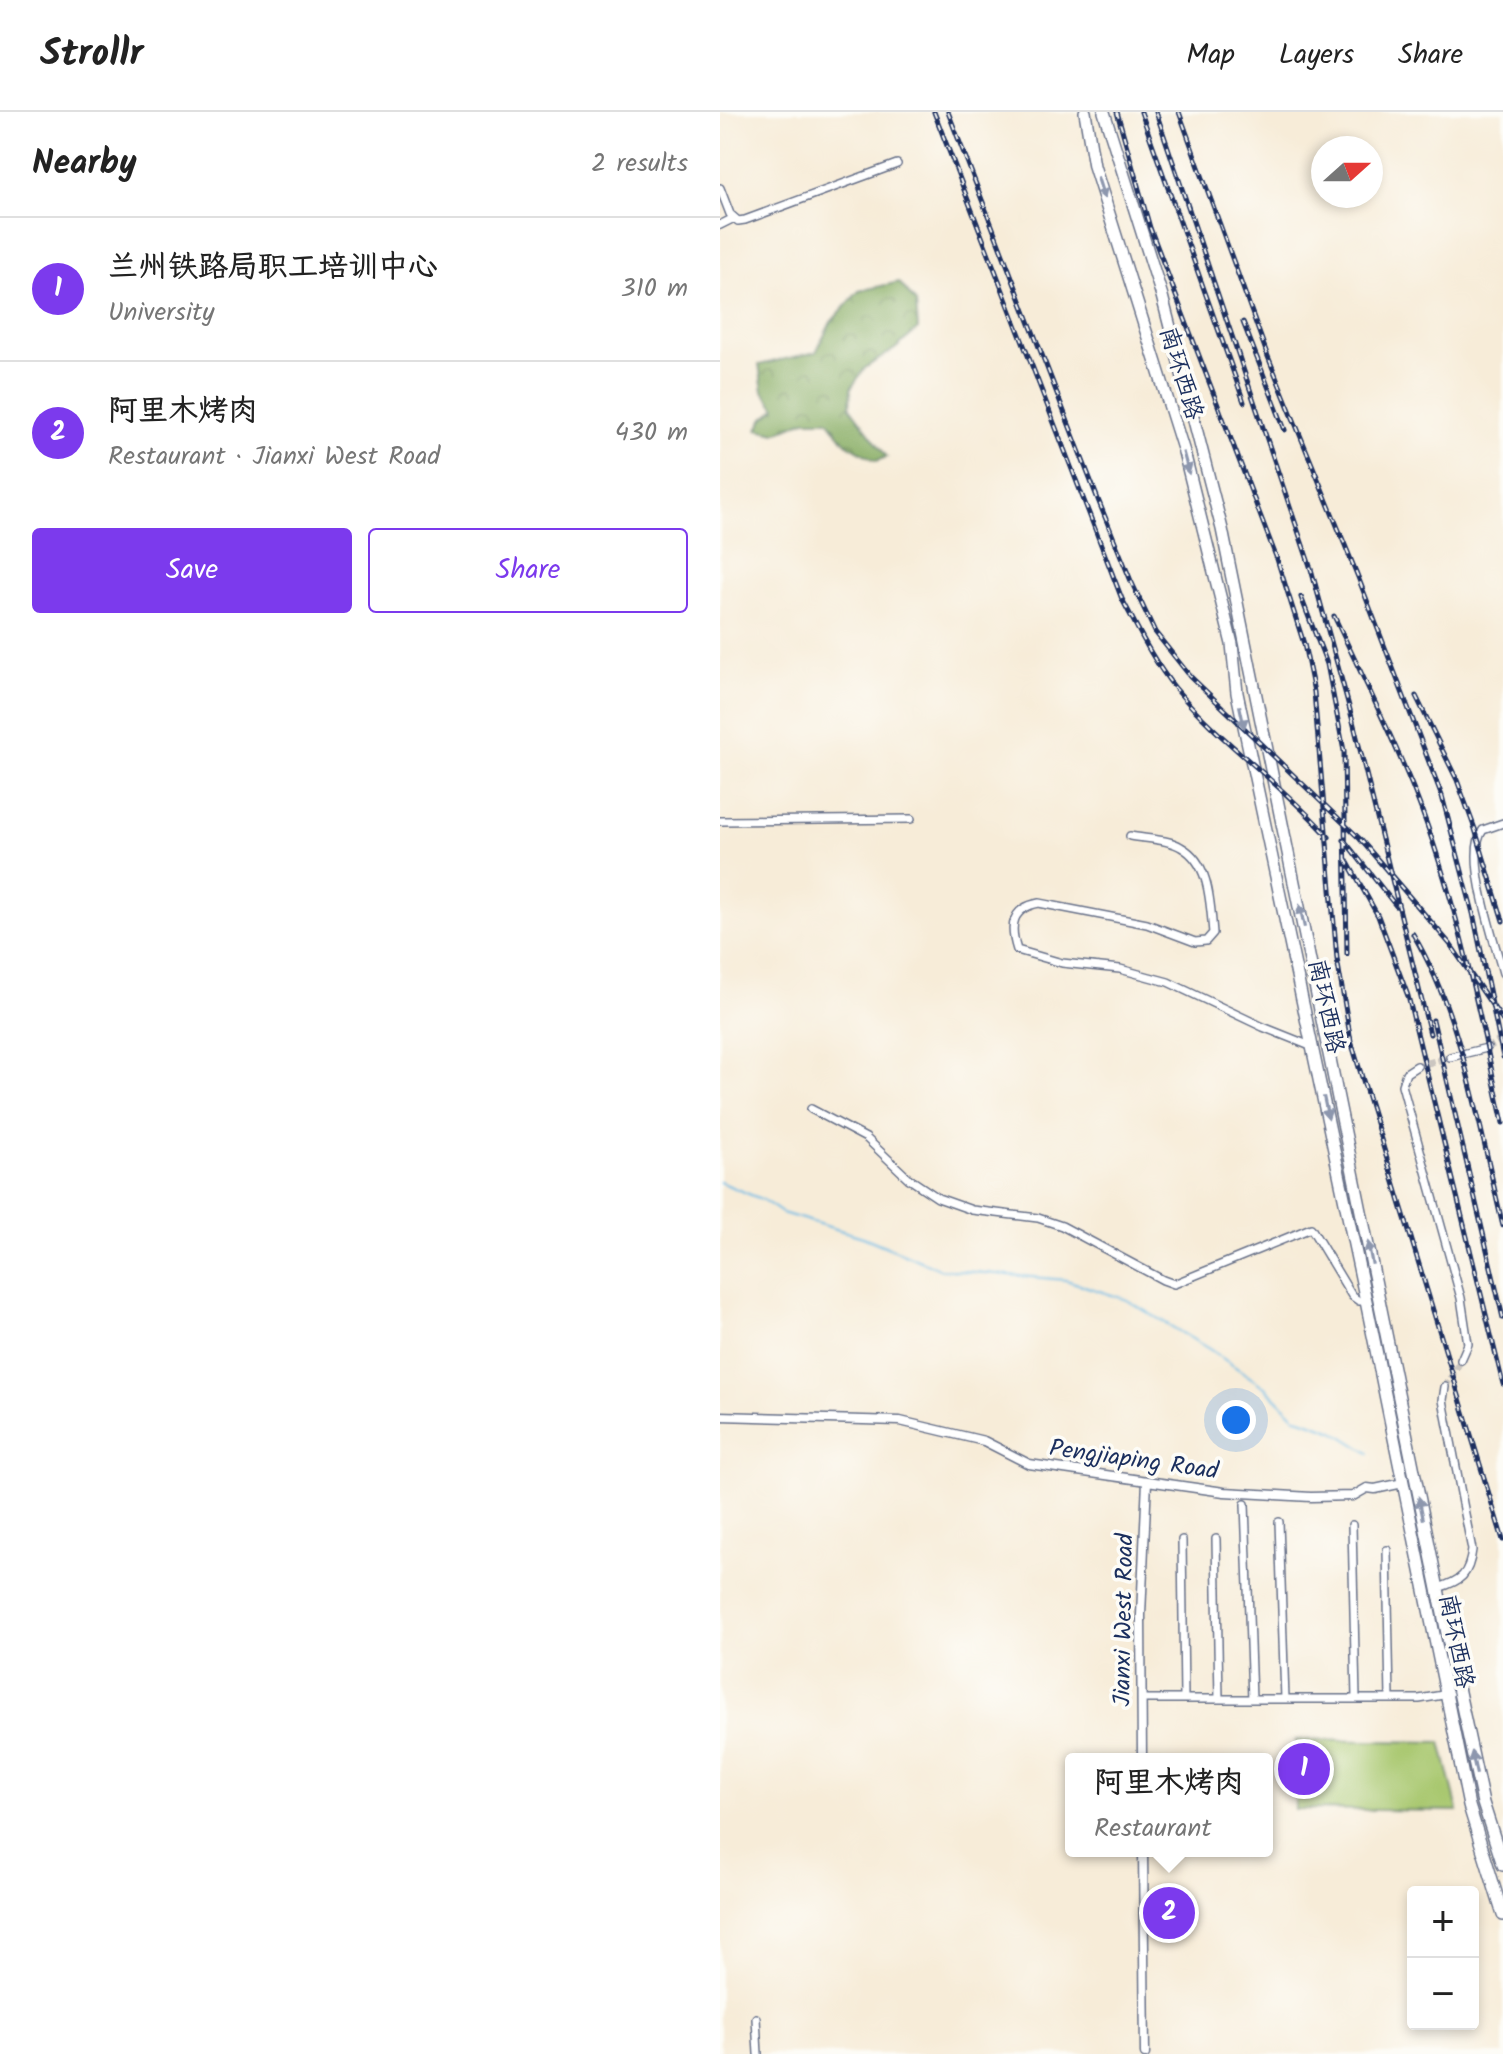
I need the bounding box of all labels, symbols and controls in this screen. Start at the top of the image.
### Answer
text: Strollr [40,25,143,85]
text: Map [1186,33,1235,78]
text: Layers [1279,33,1354,78]
text: Share [1398,33,1463,78]
north arrow [1311,136,1383,208]
text: Nearby [32,137,137,191]
text: 2 results [591,143,688,185]
one-way arrow [1095,176,1108,200]
text: 兰州铁路局职工培训中心 [108,244,438,292]
text: 1 [54,268,62,310]
text: 310 m [621,268,688,310]
text: University [108,292,214,334]
street label: 南环西路 [1148,322,1213,425]
text: 阿里木烤肉 [108,388,258,436]
text: 2 [50,412,66,454]
text: 430 m [615,412,688,454]
text: Restaurant · Jianxi West Road [108,436,440,478]
one-way arrow [1181,451,1193,476]
button: Save [32,528,352,613]
button: Share [368,528,688,613]
one-way arrow [1237,704,1249,729]
one-way arrow [1295,903,1308,928]
street label: 南环西路 [1296,955,1355,1057]
one-way arrow [1320,1096,1333,1121]
one-way arrow [1363,1241,1375,1266]
your location [1216,1400,1256,1440]
street label: Pengjiaping Road [1047,1429,1222,1492]
one-way arrow [1414,1496,1427,1521]
street label: Jianxi West Road [1103,1532,1146,1707]
street label: 南环西路 [1427,1590,1484,1692]
pin: 1 [1278,1739,1330,1799]
one-way arrow [1467,1750,1480,1775]
popup [1065,1753,1273,1857]
text: 阿里木烤肉 [1094,1760,1244,1808]
text: Restaurant [1094,1808,1211,1850]
pin: 2 [1143,1883,1195,1943]
map controls [1407,1886,1479,2030]
button: + [1407,1886,1479,1958]
button: − [1407,1958,1479,2030]

